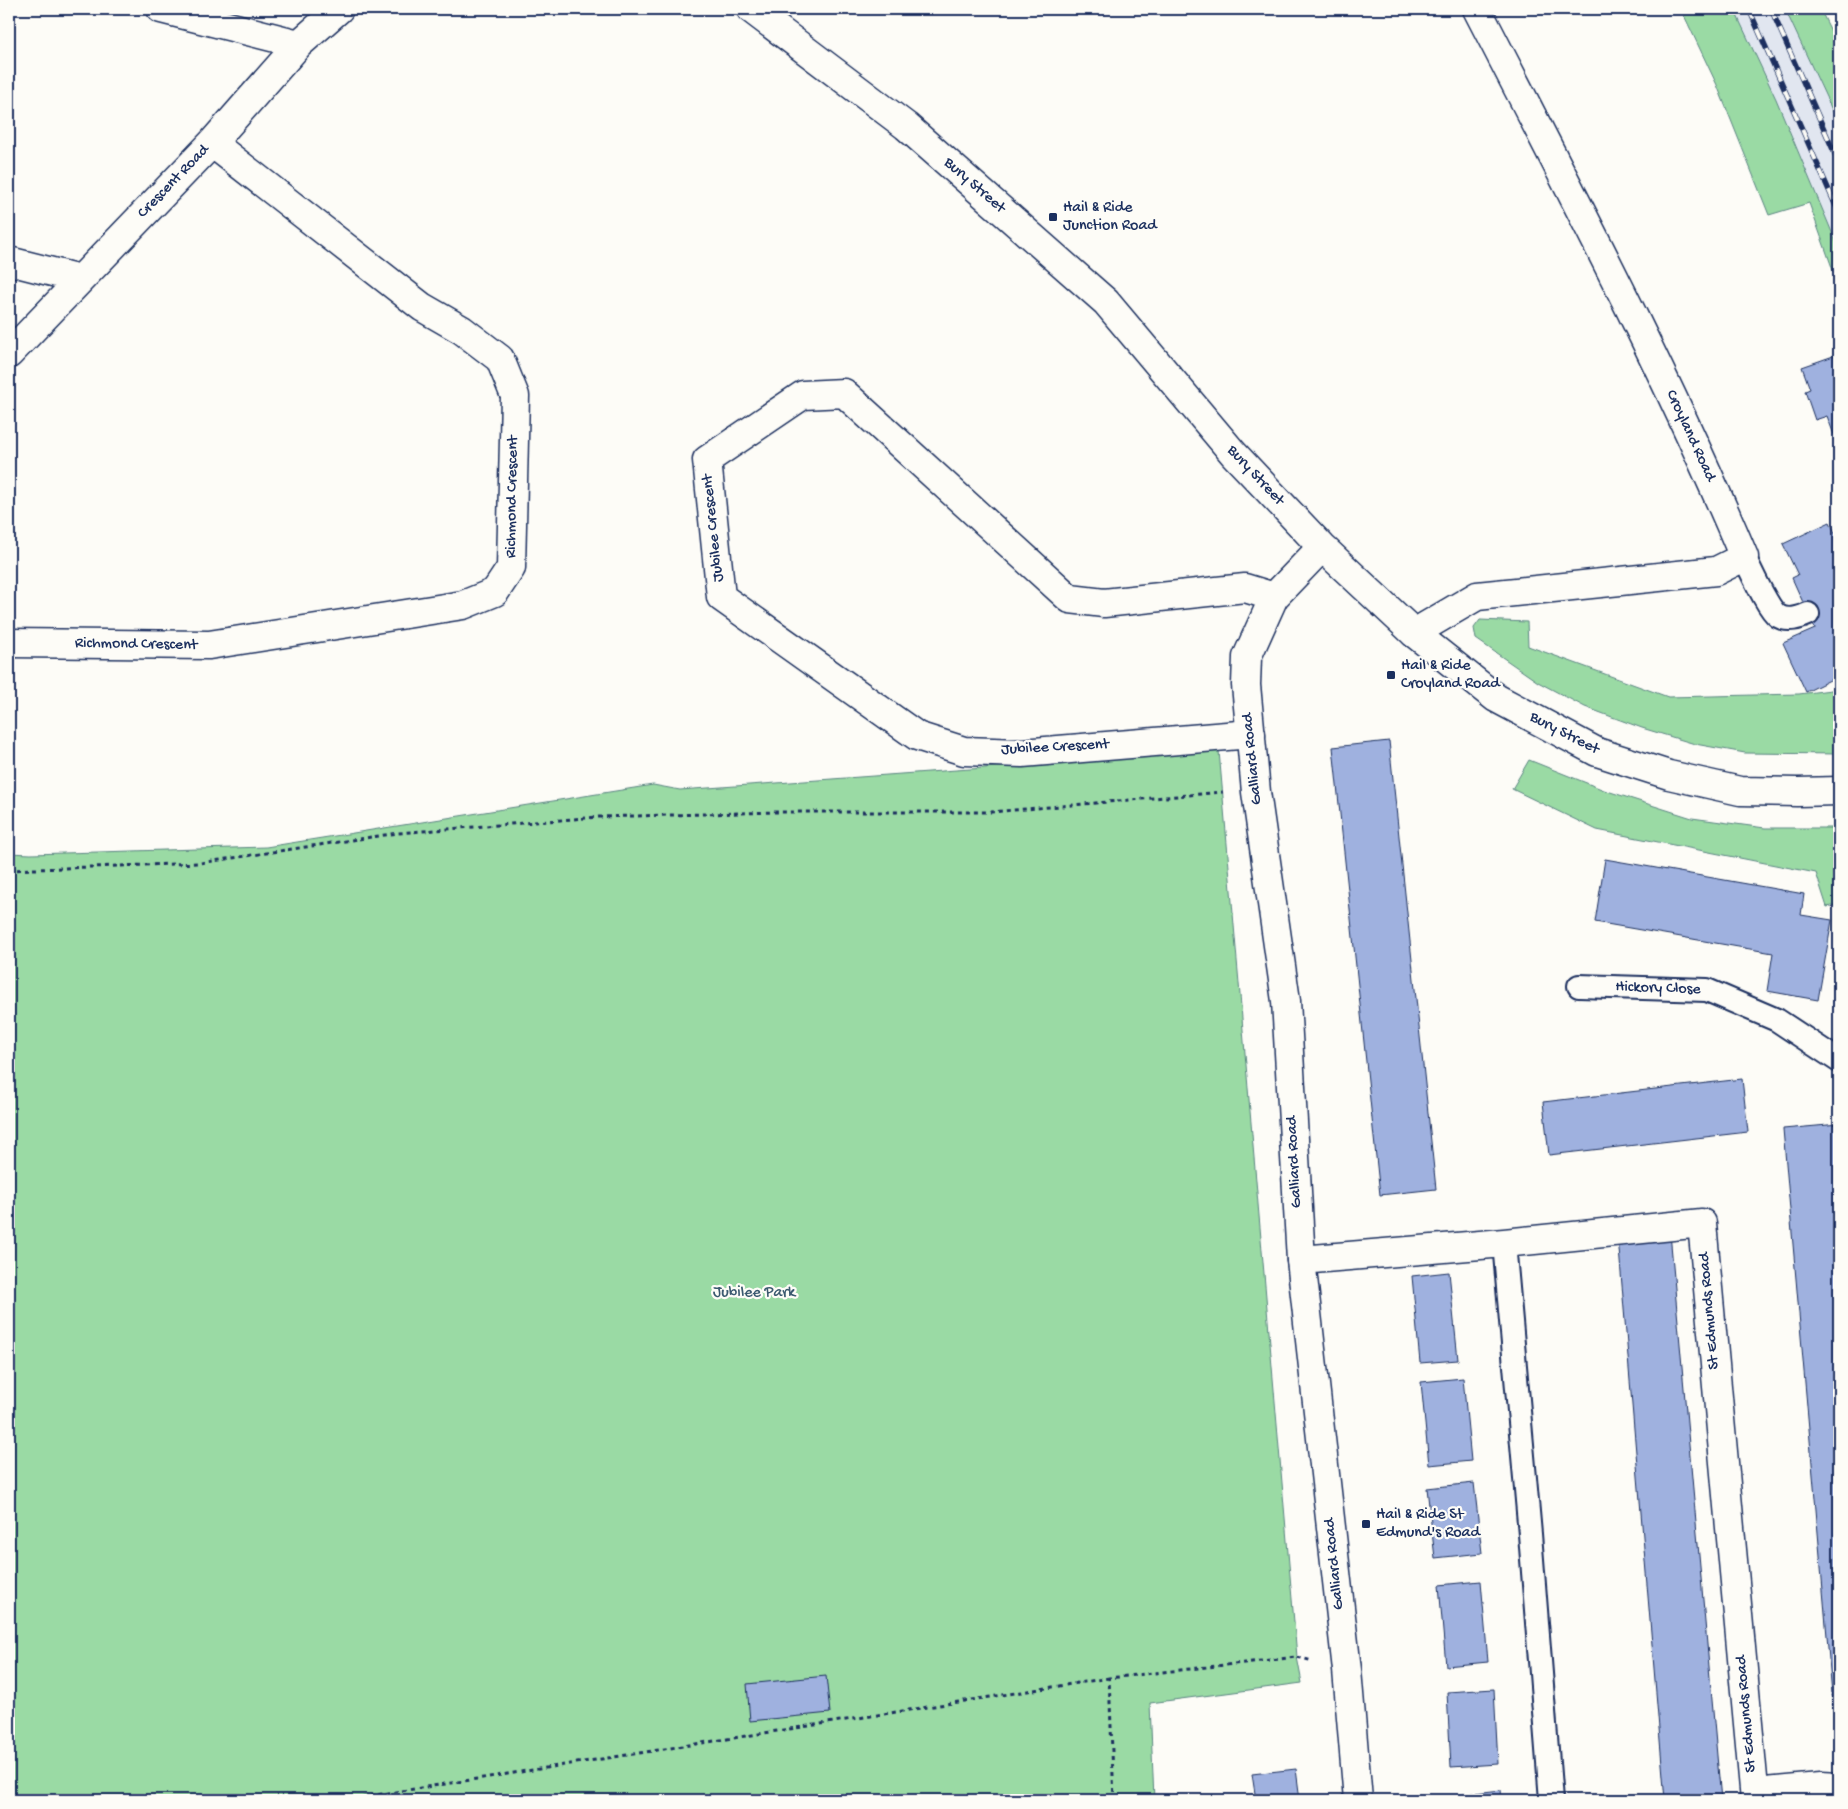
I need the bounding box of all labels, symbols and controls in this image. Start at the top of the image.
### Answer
street label: Crescent Road [134,140,215,223]
street label: Bury Street [938,153,1010,219]
place label: Hail & Ride Junction Road [1063,199,1158,236]
marker: Hail & Ride Junction Road [1047,211,1059,223]
street label: Croyland Road [1661,387,1720,486]
street label: Richmond Crescent [502,434,524,558]
street label: Bury Street [1222,441,1289,511]
street label: Jubilee Crescent [699,472,729,583]
street label: Richmond Crescent [75,634,199,656]
place label: Hail & Ride Croyland Road [1401,657,1501,694]
marker: Hail & Ride Croyland Road [1385,669,1397,681]
street label: Bury Street [1525,708,1603,760]
street label: Galliard Road [1239,711,1267,806]
street label: Jubilee Crescent [1001,736,1111,760]
street label: Hickory Close [1615,978,1702,1000]
street label: Galliard Road [1283,1114,1307,1209]
street label: St Edmunds Road [1695,1250,1725,1370]
park label: Jubilee Park [713,1284,797,1303]
place label: Hail & Ride St Edmund's Road [1376,1506,1482,1543]
street label: Galliard Road [1321,1516,1349,1611]
marker: Hail & Ride St Edmund's Road [1360,1518,1372,1530]
street label: St Edmunds Road [1732,1653,1762,1773]

